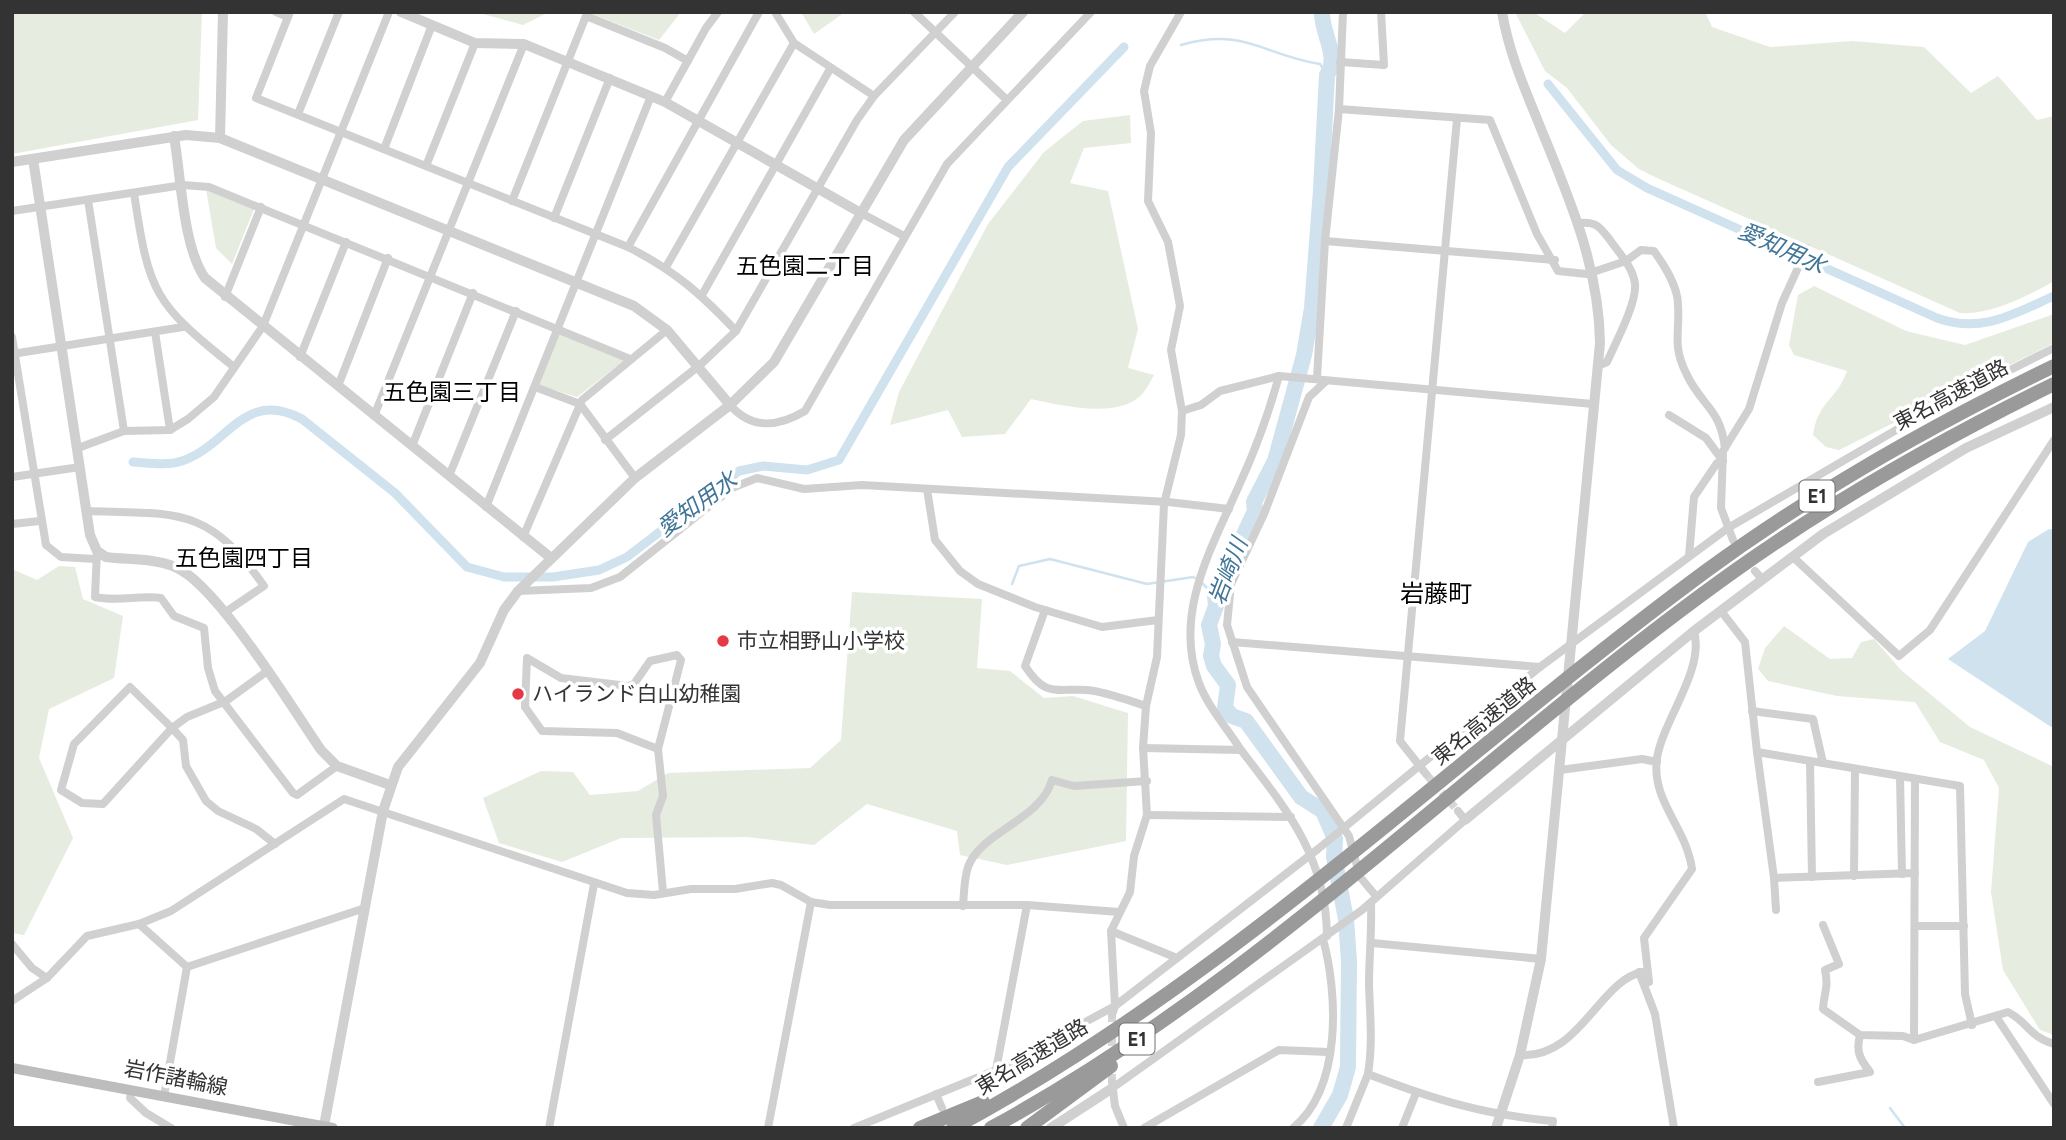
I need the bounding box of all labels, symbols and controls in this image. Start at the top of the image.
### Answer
water label: 愛知用水 [1734,217,1832,281]
district label: 五色園二丁目 [736,252,874,280]
street label: 東名高速道路 [1889,354,2012,435]
district label: 五色園三丁目 [383,378,521,406]
water label: 愛知用水 [652,464,745,542]
road number: E1 [1800,481,1834,512]
water label: 岩崎川 [1203,531,1255,608]
district label: 五色園四丁目 [175,544,313,572]
district label: 岩藤町 [1400,579,1472,608]
place label: 市立相野山小学校 [737,628,905,653]
marker: 市立相野山小学校 [715,633,731,649]
street label: 東名高速道路 [1427,671,1541,770]
place label: ハイランド白山幼稚園 [532,681,742,706]
marker: ハイランド白山幼稚園 [510,686,526,702]
street label: 東名高速道路 [971,1013,1092,1100]
road number: E1 [1120,1023,1154,1054]
street label: 岩作諸輪線 [122,1055,230,1100]

